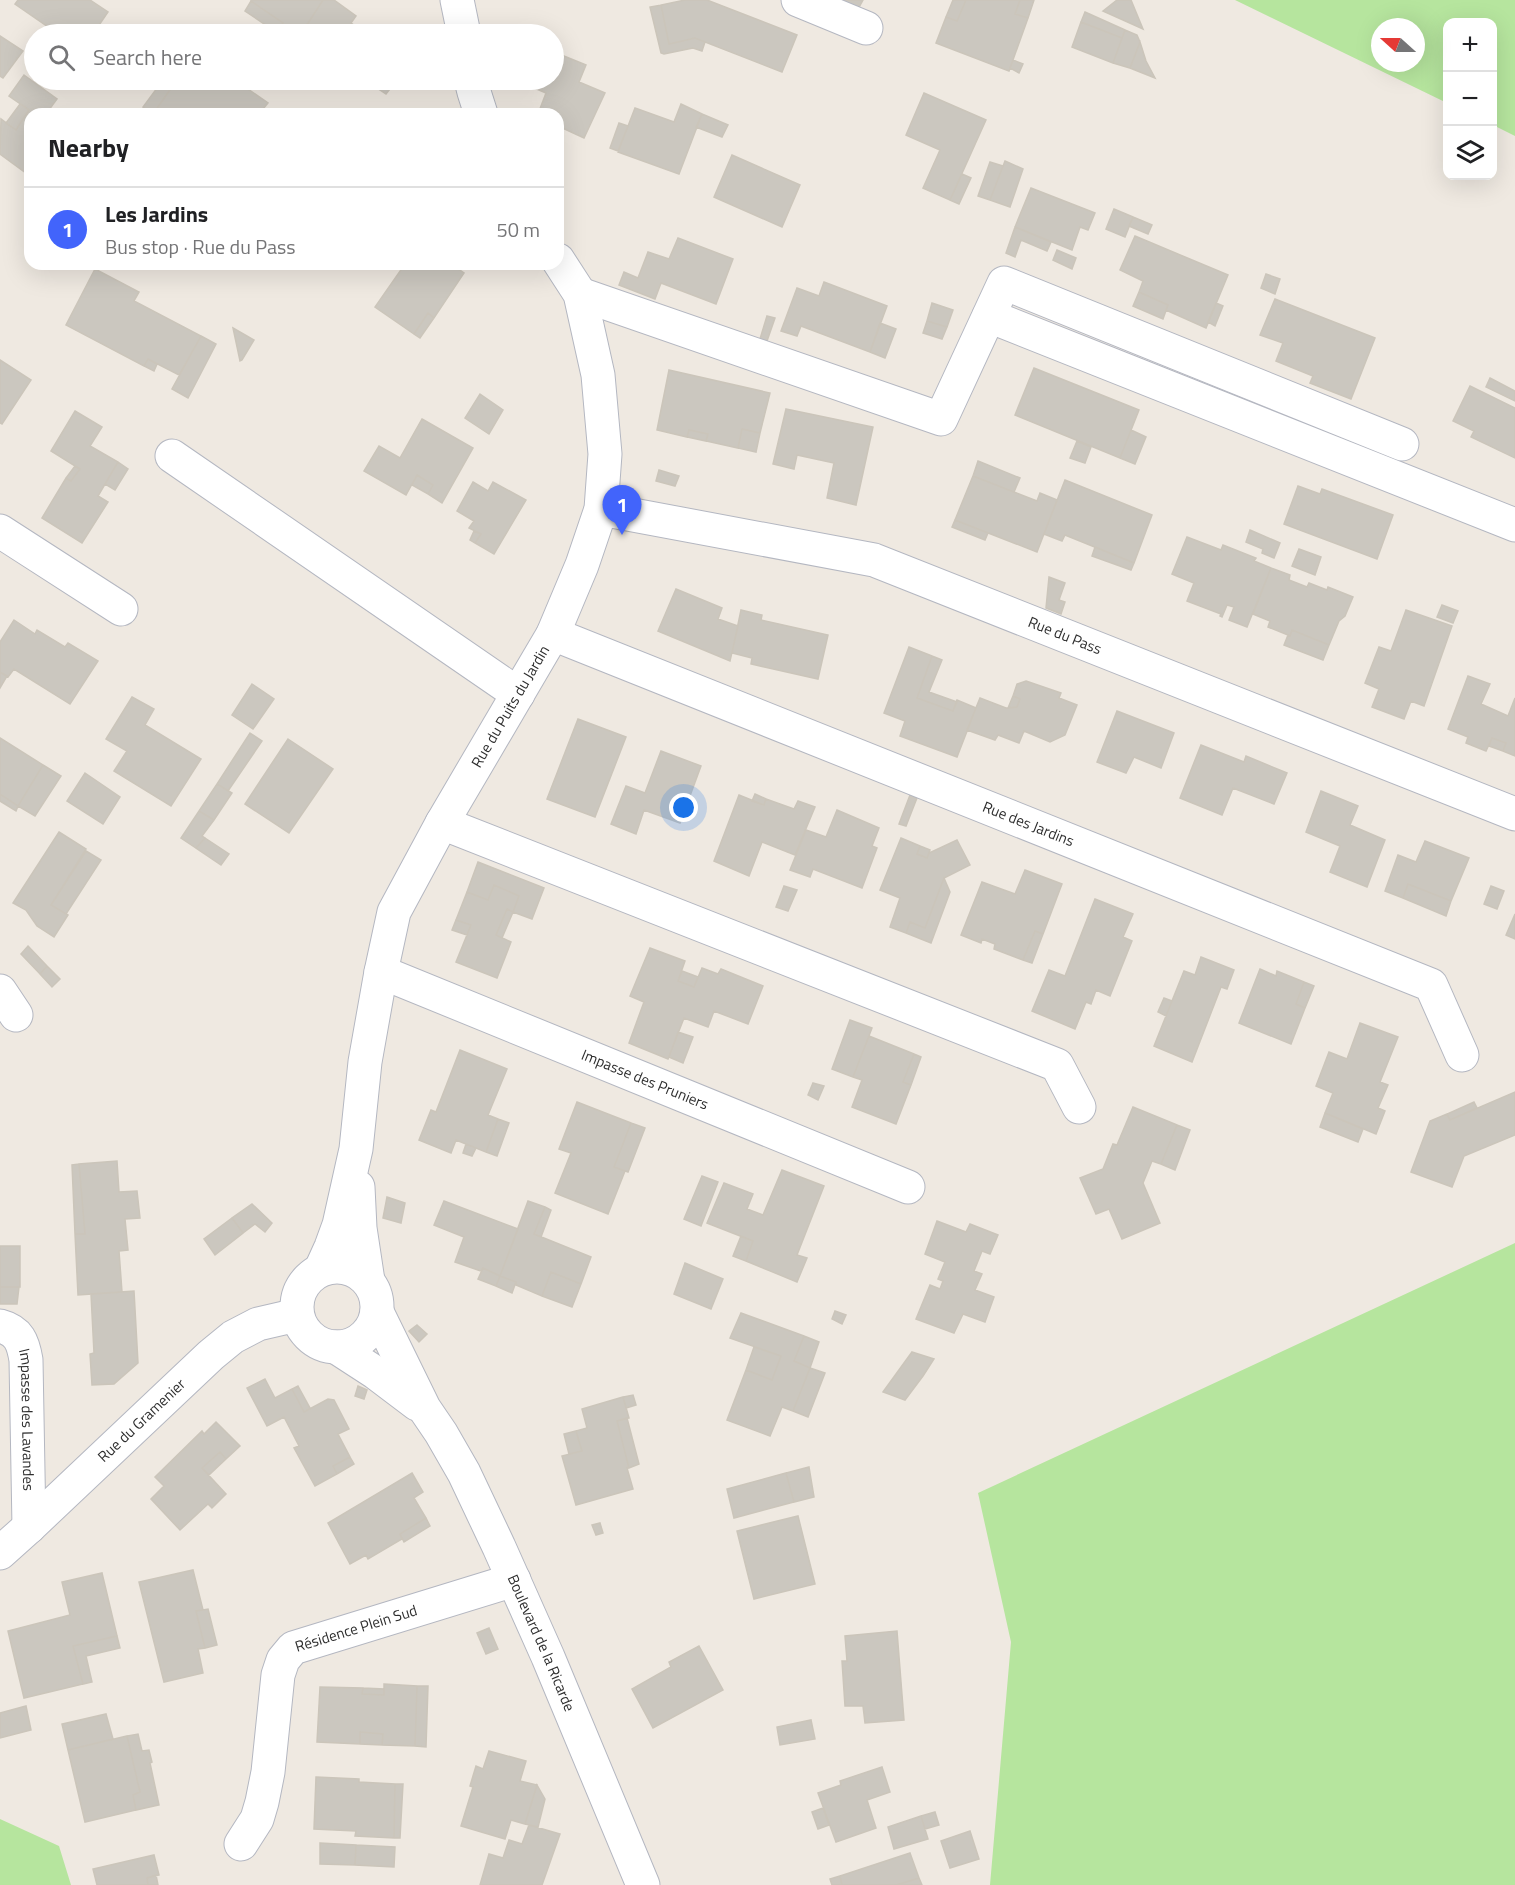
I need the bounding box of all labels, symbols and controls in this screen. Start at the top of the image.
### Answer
north arrow [1371,18,1425,72]
map controls [1443,18,1497,180]
button: + [1443,18,1497,72]
search box [24,24,564,90]
text: Search here [93,40,202,74]
icon: search [45,41,78,74]
button: − [1443,72,1497,126]
button: layers [1443,126,1497,180]
text: Nearby [48,128,129,167]
text: Les Jardins [105,197,208,231]
text: 1 [62,214,73,245]
text: 50 m [496,214,540,245]
text: Bus stop · Rue du Pass [105,231,296,262]
pin: 1 [602,486,642,535]
street label: Rue du Pass [1025,610,1105,660]
street label: Rue du Puits du Jardin [465,641,555,772]
your location [669,793,698,822]
street label: Rue des Jardins [979,795,1078,852]
street label: Impasse des Pruniers [578,1043,712,1115]
street label: Impasse des Lavandes [13,1346,40,1491]
street label: Rue du Gramenier [92,1373,190,1467]
street label: Boulevard de la Ricarde [502,1571,581,1715]
street label: Résidence Plein Sud [292,1598,420,1658]

